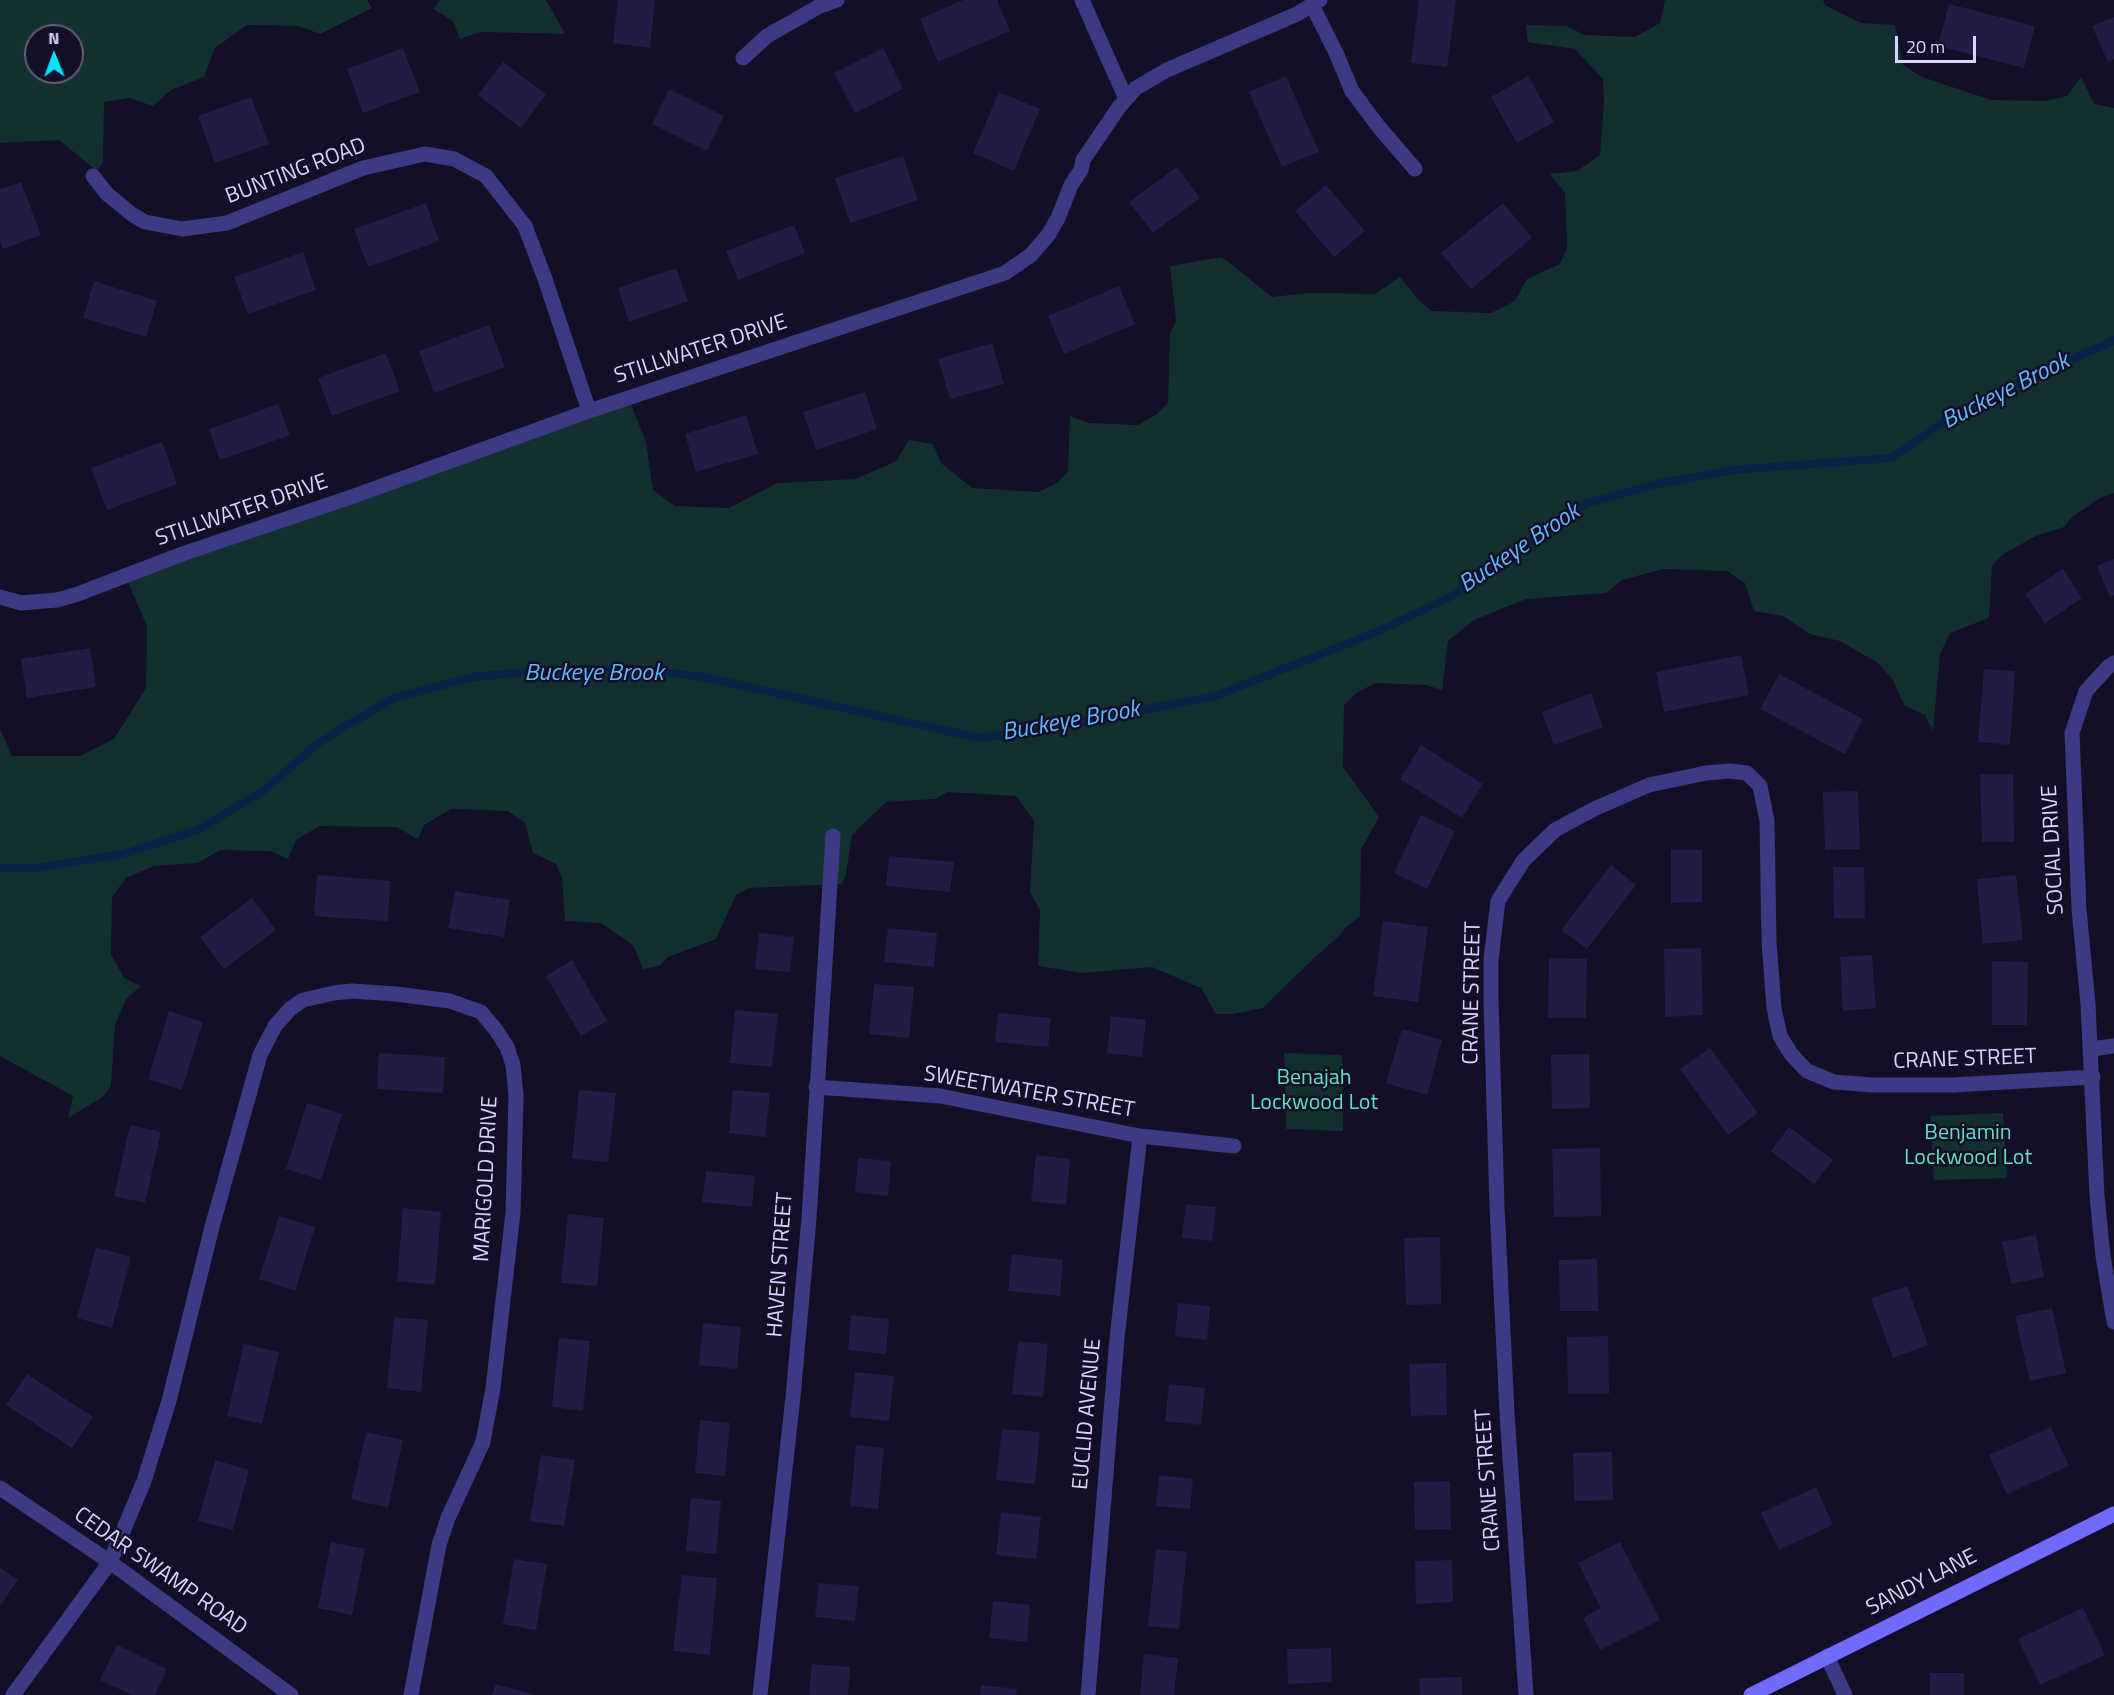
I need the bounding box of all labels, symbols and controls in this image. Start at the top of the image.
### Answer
north arrow [24,24,84,84]
scale bar [1898,24,1979,62]
text: N [48,26,59,50]
text: 20 m [1906,33,1945,60]
street label: BUNTING ROAD [222,133,370,211]
street label: STILLWATER DRIVE [611,310,791,390]
water label: Buckeye Brook [1937,348,2075,436]
street label: STILLWATER DRIVE [152,469,332,553]
water label: Buckeye Brook [1454,498,1586,600]
water label: Buckeye Brook [524,660,664,688]
water label: Buckeye Brook [1000,696,1142,748]
street label: SOCIAL DRIVE [2037,784,2071,916]
street label: CRANE STREET [1459,921,1487,1065]
street label: CRANE STREET [1893,1044,2037,1076]
street label: SWEETWATER STREET [922,1061,1136,1125]
park label: Benajah Lockwood Lot [1250,1066,1378,1118]
street label: MARIGOLD DRIVE [469,1095,505,1263]
park label: Benjamin Lockwood Lot [1904,1121,2032,1172]
street label: HAVEN STREET [763,1192,799,1338]
street label: EUCLID AVENUE [1068,1337,1108,1491]
street label: CRANE STREET [1471,1408,1507,1552]
street label: CEDAR SWAMP ROAD [68,1502,252,1642]
street label: SANDY LANE [1862,1544,1982,1622]

